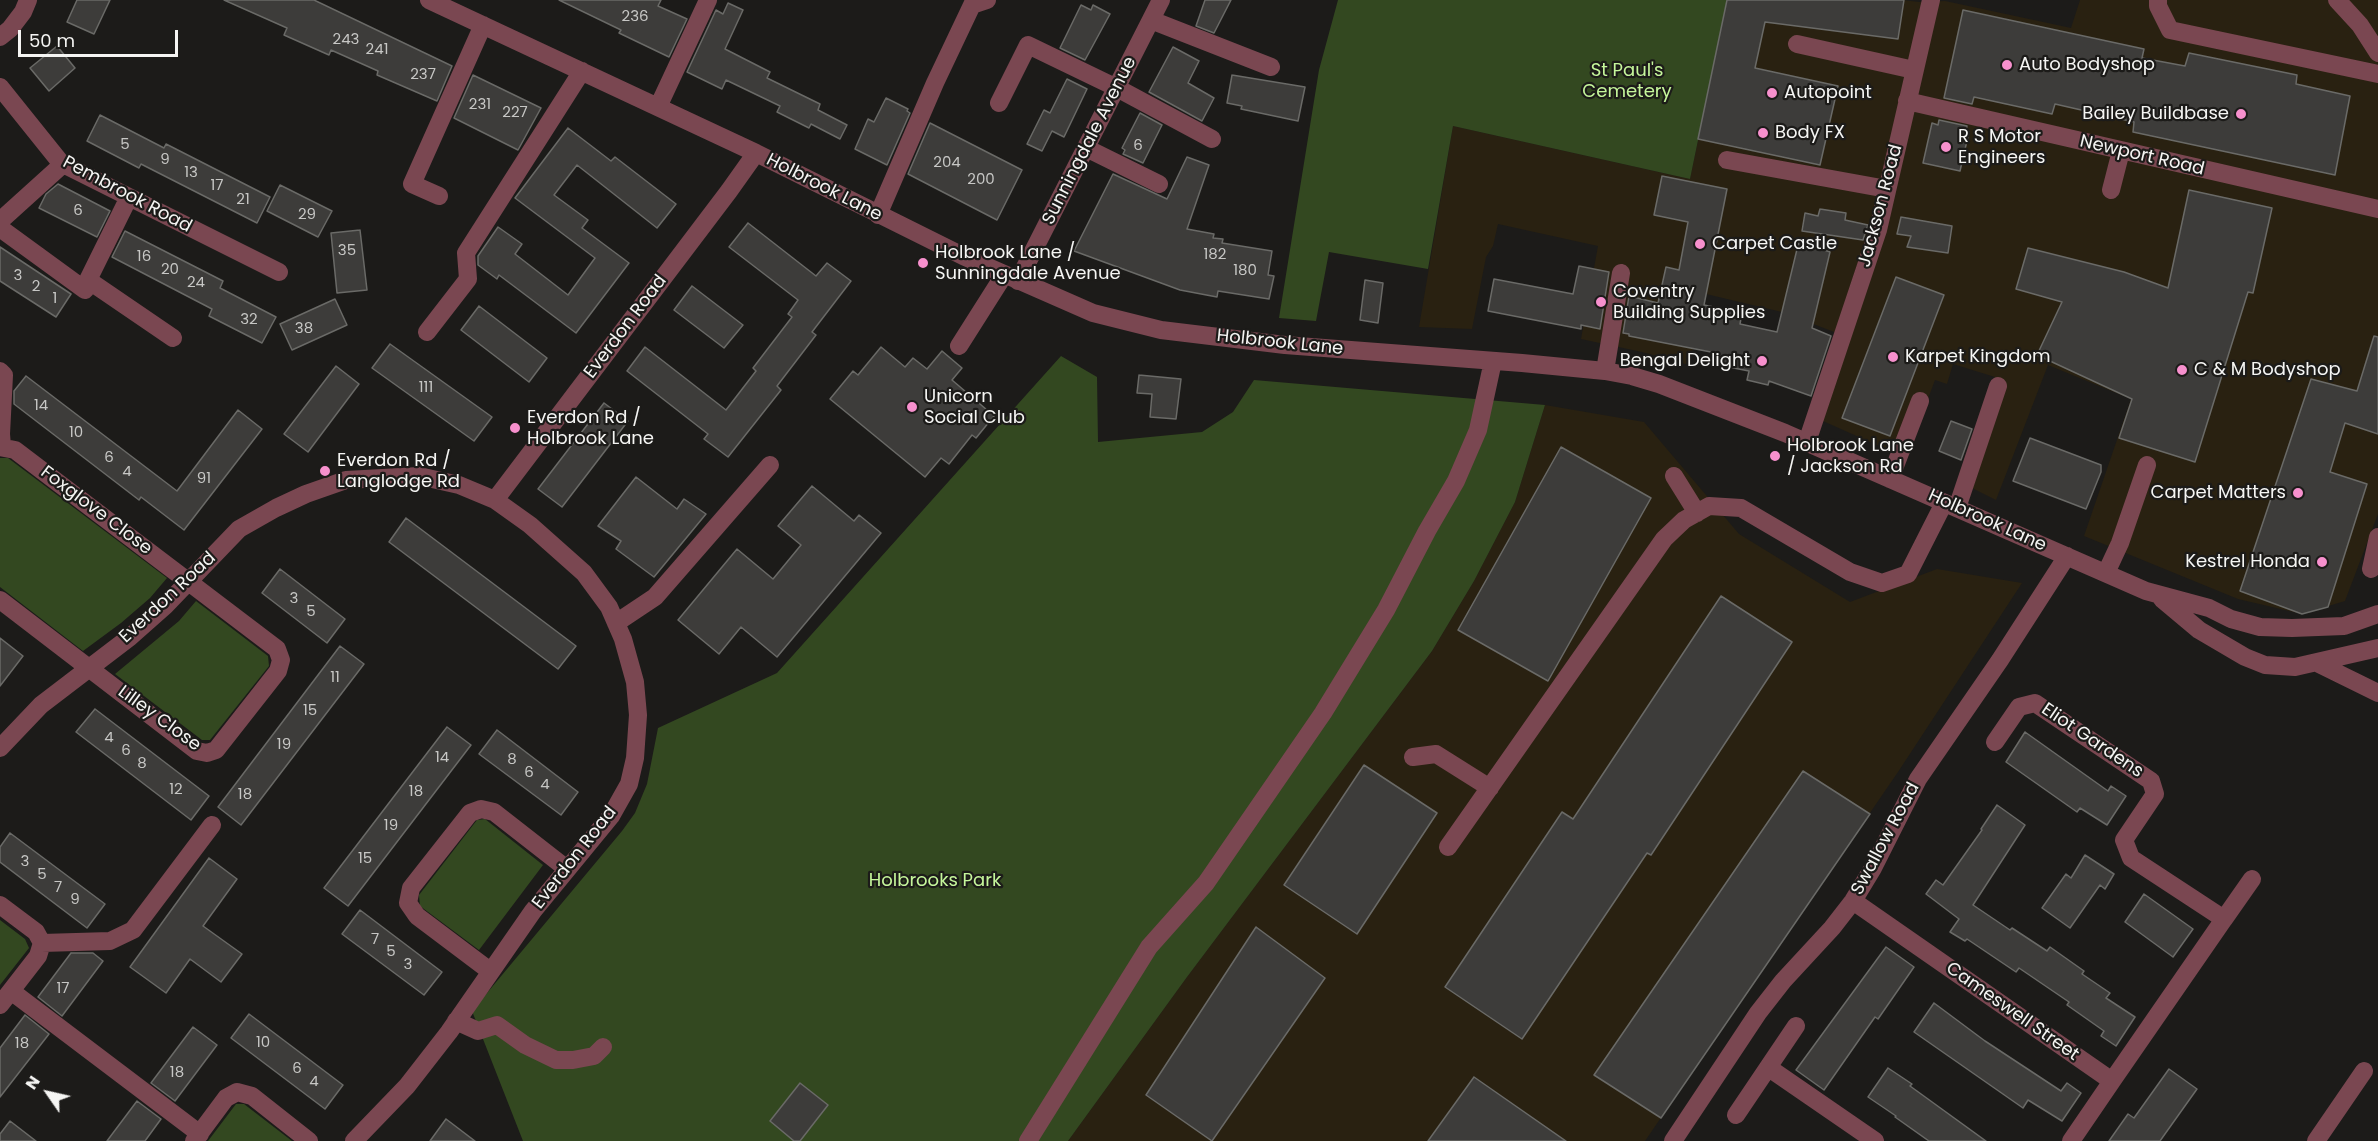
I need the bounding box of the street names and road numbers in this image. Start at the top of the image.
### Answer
street label: Sunningdale Avenue [1038,53,1142,229]
street label: Newport Road [2078,131,2206,181]
street label: Jackson Road [1854,142,1908,270]
street label: Holbrook Lane [763,150,885,226]
street label: Pembrook Road [59,152,195,238]
street label: Everdon Road [580,271,672,383]
street label: Holbrook Lane [1216,326,1344,360]
street label: Foxglove Close [36,462,156,560]
street label: Holbrook Lane [1925,485,2049,557]
street label: Everdon Road [115,548,221,648]
street label: Lilley Close [113,682,205,756]
street label: Eliot Gardens [2037,699,2147,783]
street label: Swallow Road [1847,779,1925,899]
street label: Everdon Road [528,802,622,914]
street label: Cameswell Street [1941,958,2083,1066]

